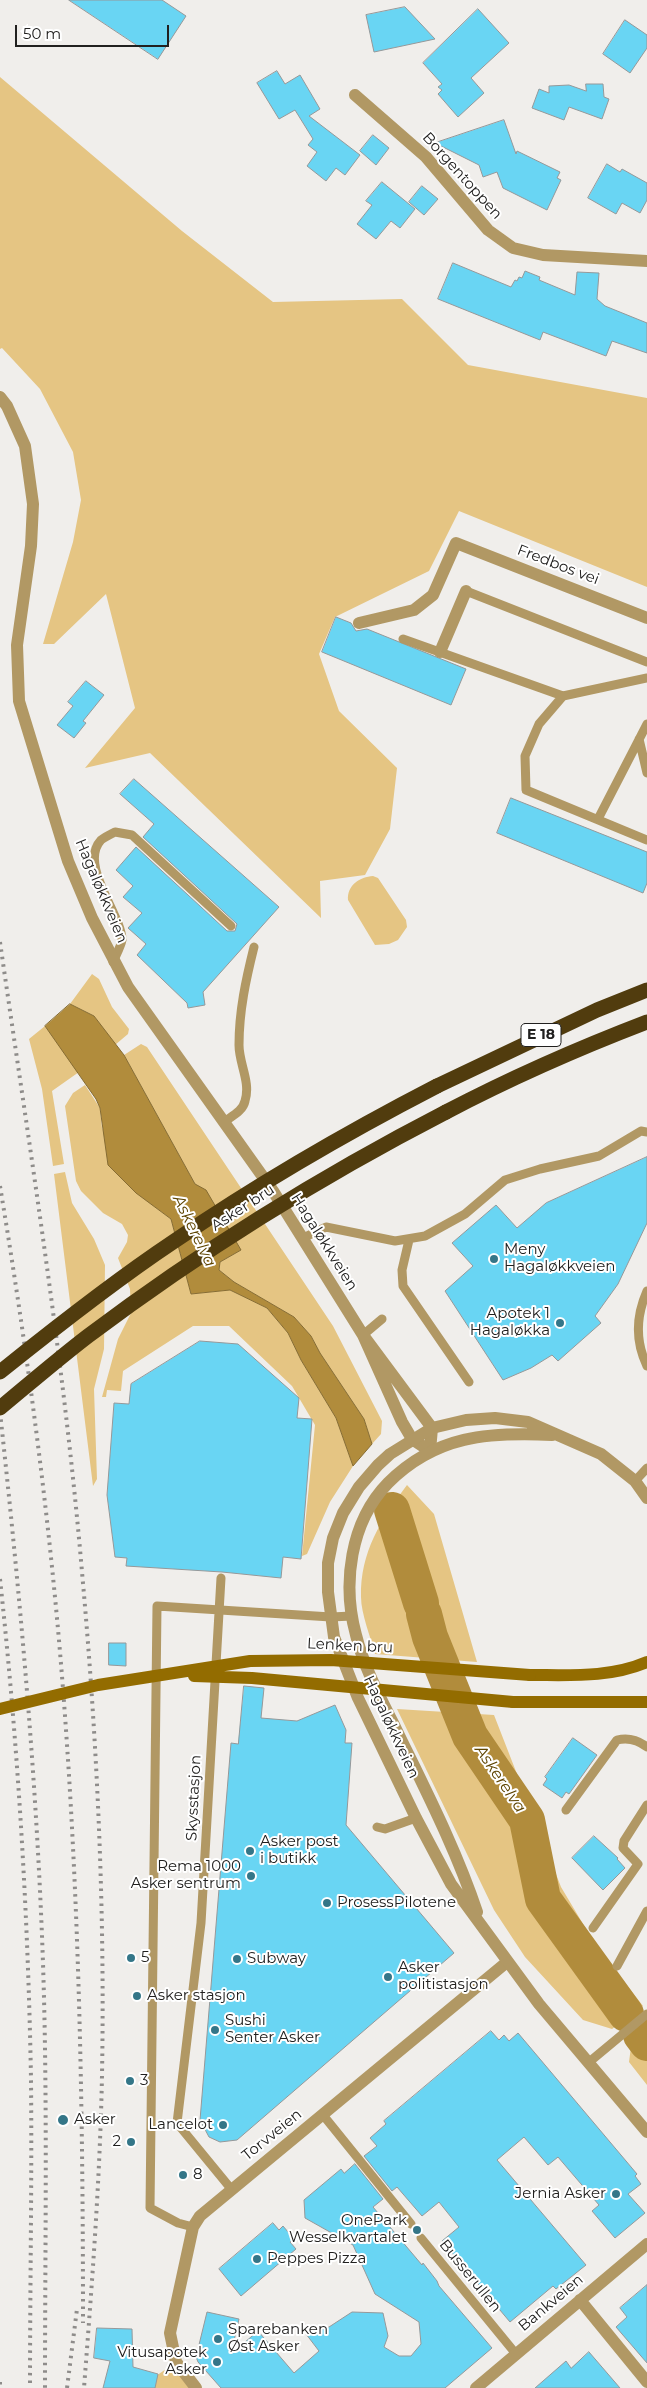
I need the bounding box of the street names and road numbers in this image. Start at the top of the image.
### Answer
street label: Borgentoppen [418,129,506,223]
street label: Fredbos vei [515,541,601,589]
street label: Hagaløkkveien [71,836,131,946]
road number: E 18 [521,1024,561,1046]
street label: Asker bru [208,1181,278,1235]
street label: Hagaløkkveien [287,1190,361,1294]
street label: Lenken bru [307,1635,393,1657]
street label: Hagaløkkveien [359,1673,423,1781]
street label: Skysstasjon [183,1755,205,1841]
street label: Torvveien [238,2105,306,2165]
street label: Busserullen [435,2236,505,2316]
street label: Bankveien [515,2271,587,2335]

